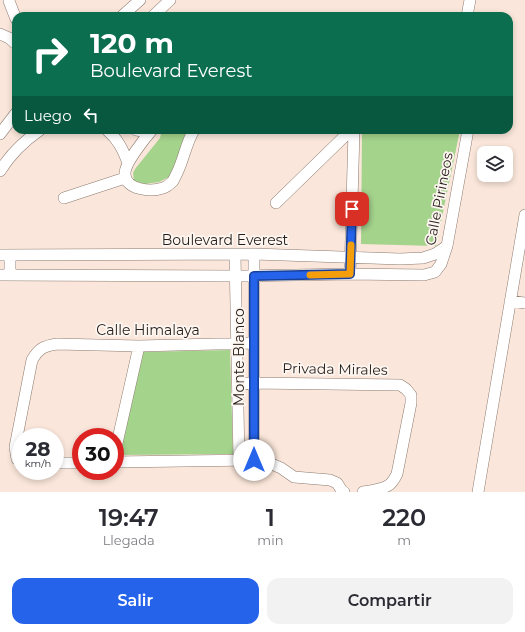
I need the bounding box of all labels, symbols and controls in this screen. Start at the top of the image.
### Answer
text: 120 m [90,26,174,60]
icon: right [24,28,76,80]
text: Boulevard Everest [90,60,253,82]
icon: left [80,104,102,126]
text: Luego [24,106,72,125]
map controls [477,146,513,182]
button: layers [477,146,513,182]
street label: Calle Pirineos [421,151,457,247]
pin [335,192,369,226]
icon: arrive [341,198,363,220]
street label: Boulevard Everest [162,231,289,249]
street label: Monte Blanco [230,308,248,406]
street label: Calle Himalaya [96,321,200,339]
street label: Privada Mirales [282,359,388,379]
speed limit sign: 30 [72,428,124,480]
text: 28 [26,437,51,461]
position arrow [233,439,275,481]
text: km/h [25,457,51,470]
text: 19:47 [99,503,159,532]
text: 1 [266,503,275,532]
text: 220 [382,503,426,532]
text: Llegada [103,532,155,548]
text: min [257,532,283,548]
text: m [397,532,411,548]
button: Salir [12,578,259,624]
button: Compartir [267,578,513,624]

